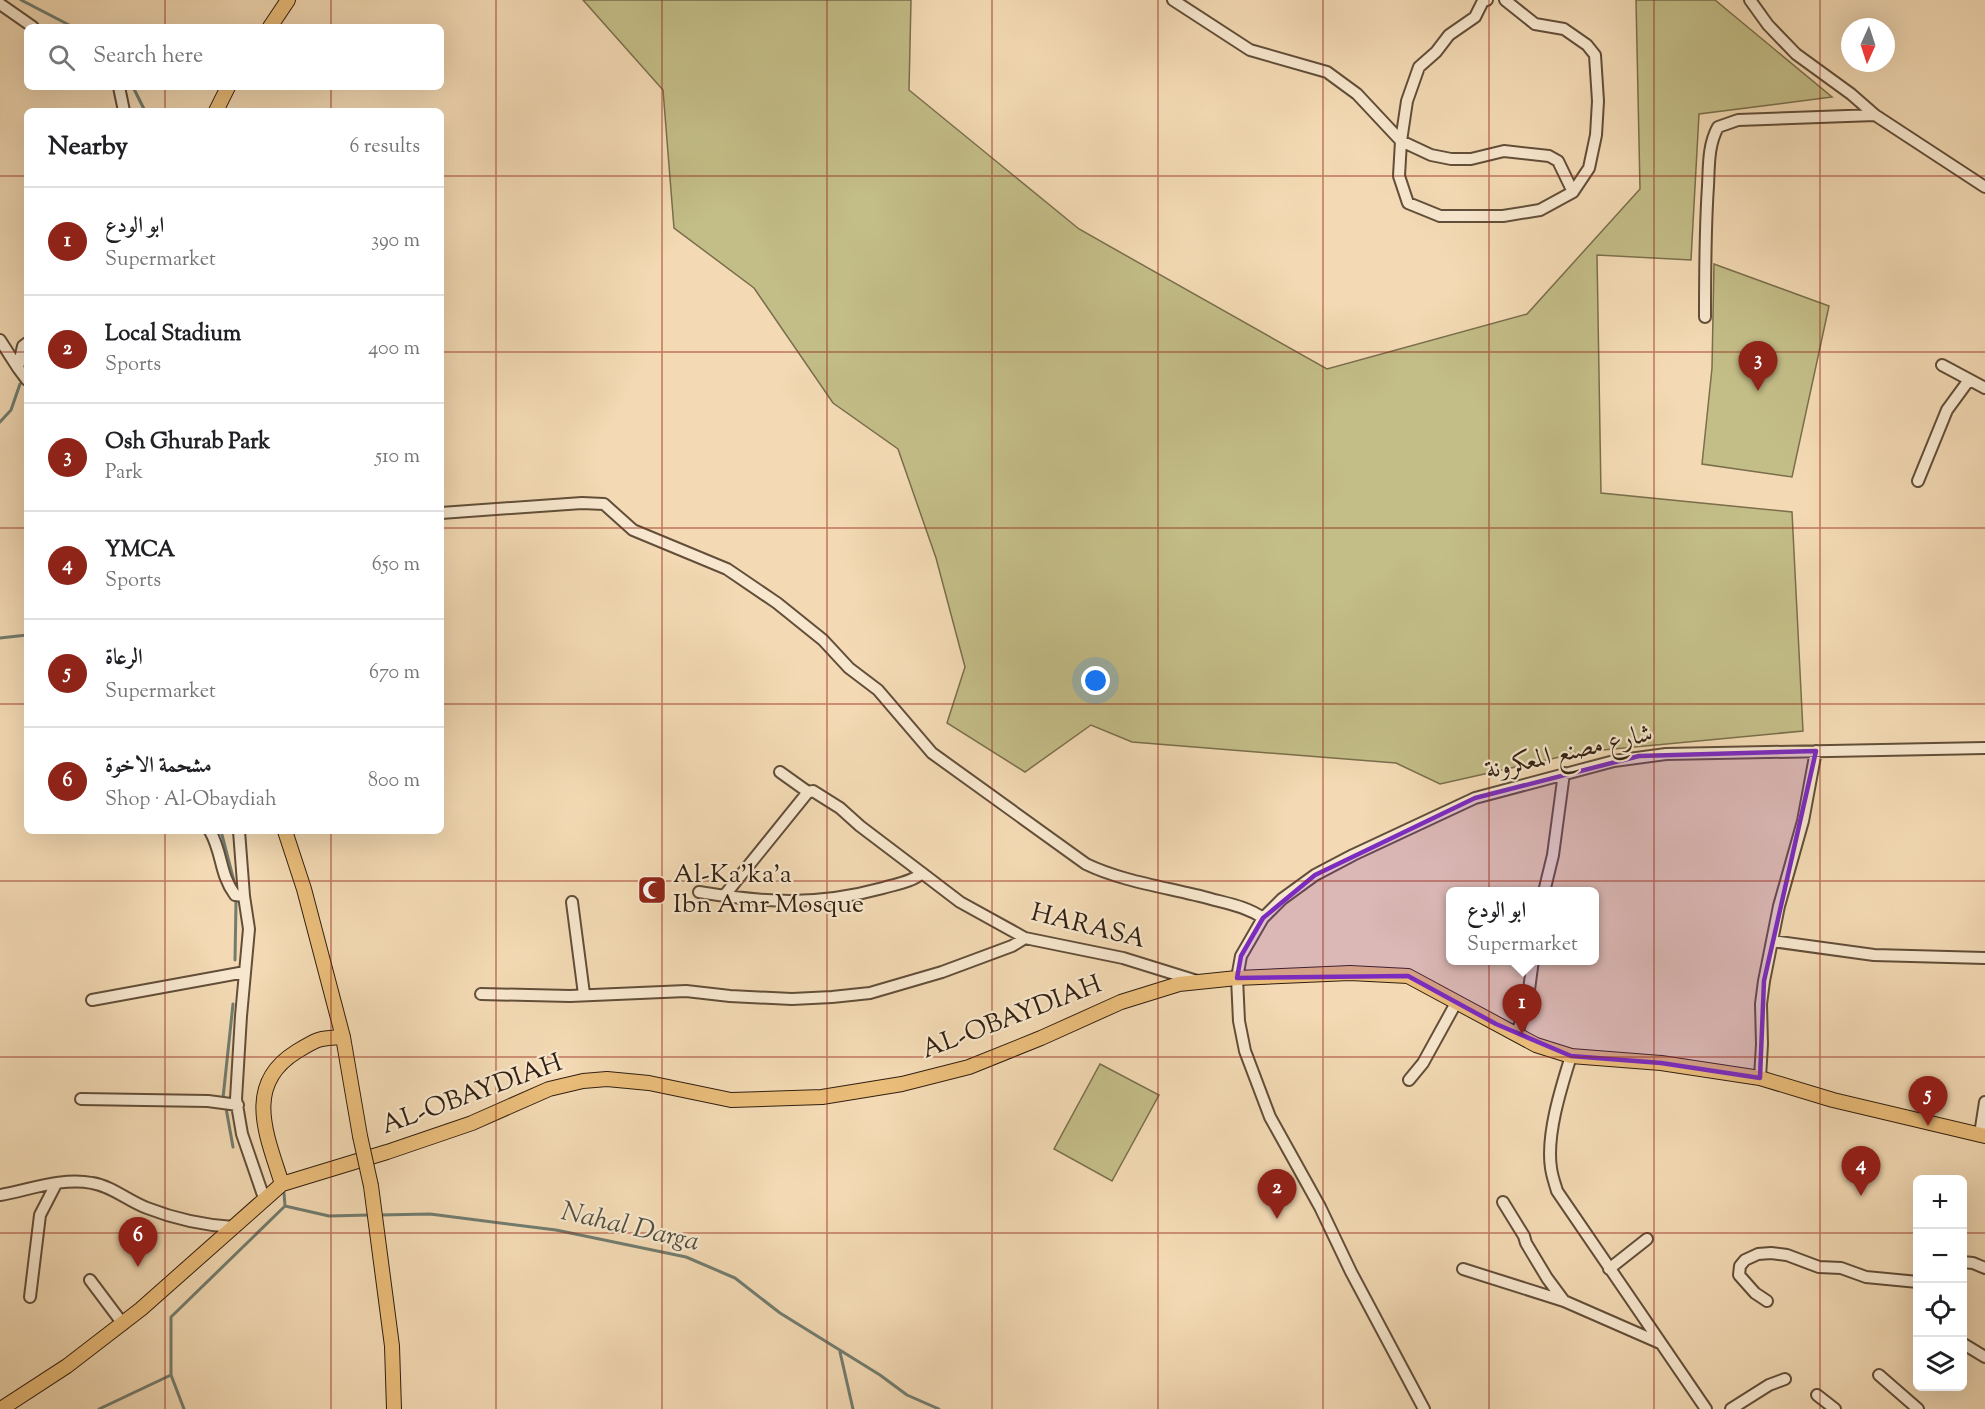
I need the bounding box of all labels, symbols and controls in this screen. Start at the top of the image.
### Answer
north arrow [1841,18,1895,72]
search box [24,24,444,90]
icon: search [45,41,78,74]
text: Search here [93,41,203,73]
text: Nearby [48,129,128,166]
text: 6 results [350,133,420,162]
text: ابو الودع [105,211,164,243]
text: 1 [64,227,71,256]
text: 390 m [371,227,420,256]
text: Supermarket [105,246,216,275]
text: Local Stadium [105,319,241,351]
text: 2 [63,335,72,364]
text: 400 m [368,335,420,364]
pin: 3 [1738,342,1778,391]
text: Sports [105,351,161,380]
text: Osh Ghurab Park [105,427,270,459]
text: 3 [63,443,72,472]
text: 510 m [375,443,420,472]
text: Park [105,459,143,488]
text: YMCA [105,535,175,567]
text: 4 [62,551,73,580]
text: 650 m [372,551,420,580]
text: Sports [105,567,161,596]
text: الرعاة [105,643,143,675]
text: 5 [64,659,71,688]
text: 670 m [369,659,420,688]
your location [1081,666,1110,695]
text: Supermarket [105,678,216,707]
street label: شارع مصنع المعكرونة [1482,716,1657,793]
text: مشحمة الاخوة [105,751,212,783]
text: 6 [63,767,72,796]
text: 800 m [368,767,420,796]
text: Shop · Al-Obaydiah [105,786,277,815]
place label: Al-Ka'ka'a Ibn Amr Mosque [673,857,864,924]
mosque icon: Al-Ka'ka'a Ibn Amr Mosque [636,874,668,906]
popup [1446,887,1599,965]
street label: HARASA [1027,895,1149,959]
text: ابو الودع [1467,896,1526,928]
text: Supermarket [1467,931,1578,960]
street label: AL-OBAYDIAH [917,967,1108,1069]
pin: 1 [1502,984,1541,1034]
street label: AL-OBAYDIAH [376,1045,568,1145]
pin: 5 [1908,1076,1948,1126]
pin: 4 [1842,1146,1880,1196]
pin: 2 [1258,1170,1296,1219]
map controls [1913,1175,1967,1391]
button: + [1913,1175,1967,1229]
water label: Nahal Darga [557,1193,703,1263]
pin: 6 [118,1218,158,1267]
button: − [1913,1229,1967,1283]
button: locate [1913,1283,1967,1337]
button: layers [1913,1337,1967,1391]

